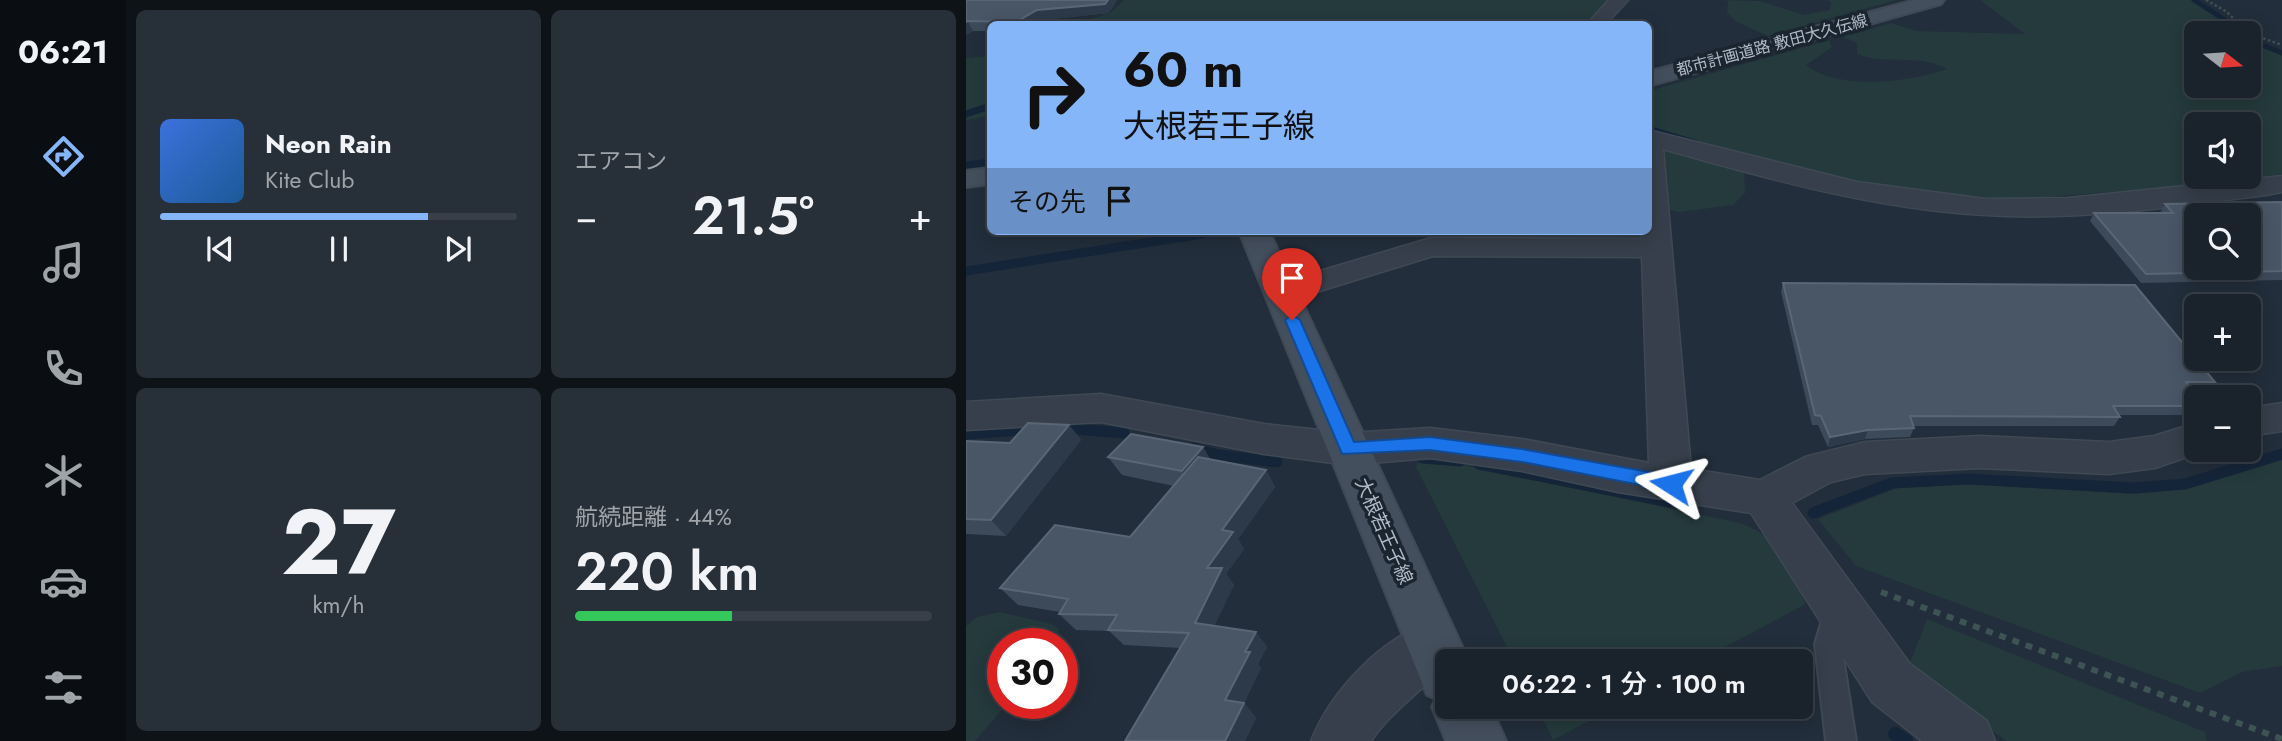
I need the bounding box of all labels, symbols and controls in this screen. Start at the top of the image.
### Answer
street label: 都市計画道路 敷田大久伝線 [1674,8,1870,82]
north arrow [2184,21,2261,98]
map controls [2184,21,2261,462]
text: 06:21 [18,29,108,75]
text: 60 m [1123,35,1243,105]
icon: right [1008,49,1099,140]
text: 大根若王子線 [1123,103,1315,149]
button: sound [2184,112,2261,189]
text: Neon Rain [265,125,392,163]
icon: directions [39,132,88,181]
text: エアコン [575,144,667,178]
text: Kite Club [265,163,354,197]
text: 21.5° [692,178,814,254]
icon: arrive [1100,182,1138,220]
text: その先 [1008,183,1086,221]
text: − [575,189,597,244]
text: + [909,189,932,244]
button: search [2184,203,2261,280]
icon: previous [201,230,239,268]
icon: pause [320,230,358,268]
icon: next [439,230,477,268]
icon: music [39,238,88,287]
pin [1262,248,1322,320]
icon: arrive [1273,259,1311,297]
button: + [2184,294,2261,371]
icon: phone [39,344,88,393]
button: − [2184,385,2261,462]
position arrow [1634,447,1708,521]
icon: climate [39,451,88,500]
street label: 大根若王子線 [1348,473,1420,589]
text: 27 [281,477,396,608]
text: 航続距離 · 44% [575,500,732,534]
text: 220 km [575,534,759,610]
icon: car [39,557,88,606]
text: km/h [313,588,364,622]
speed limit sign: 30 [987,628,1078,719]
icon: filters [39,663,88,712]
text: 06:22 · 1 分 · 100 m [1502,665,1746,703]

